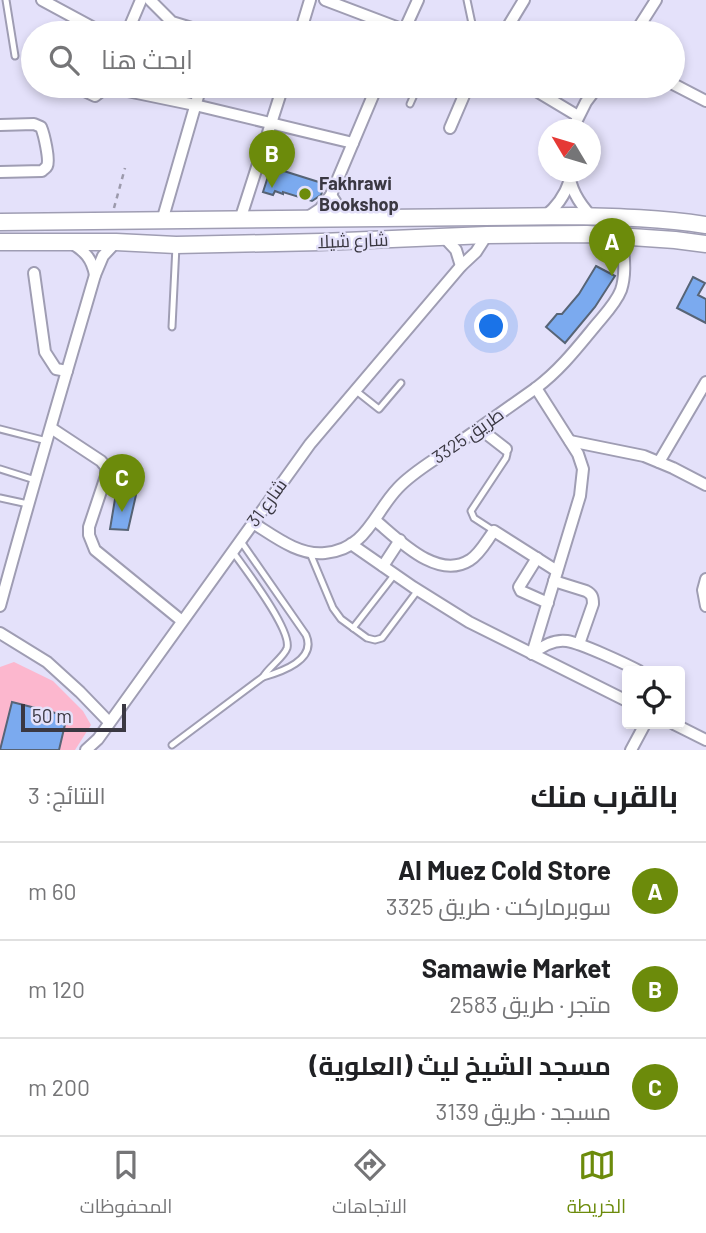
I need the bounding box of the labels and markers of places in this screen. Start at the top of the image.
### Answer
pin: B [249,130,295,188]
place label: Fakhrawi Bookshop [319,172,399,215]
marker: Fakhrawi Bookshop [297,186,313,202]
pin: A [589,218,635,276]
pin: C [99,454,145,512]

